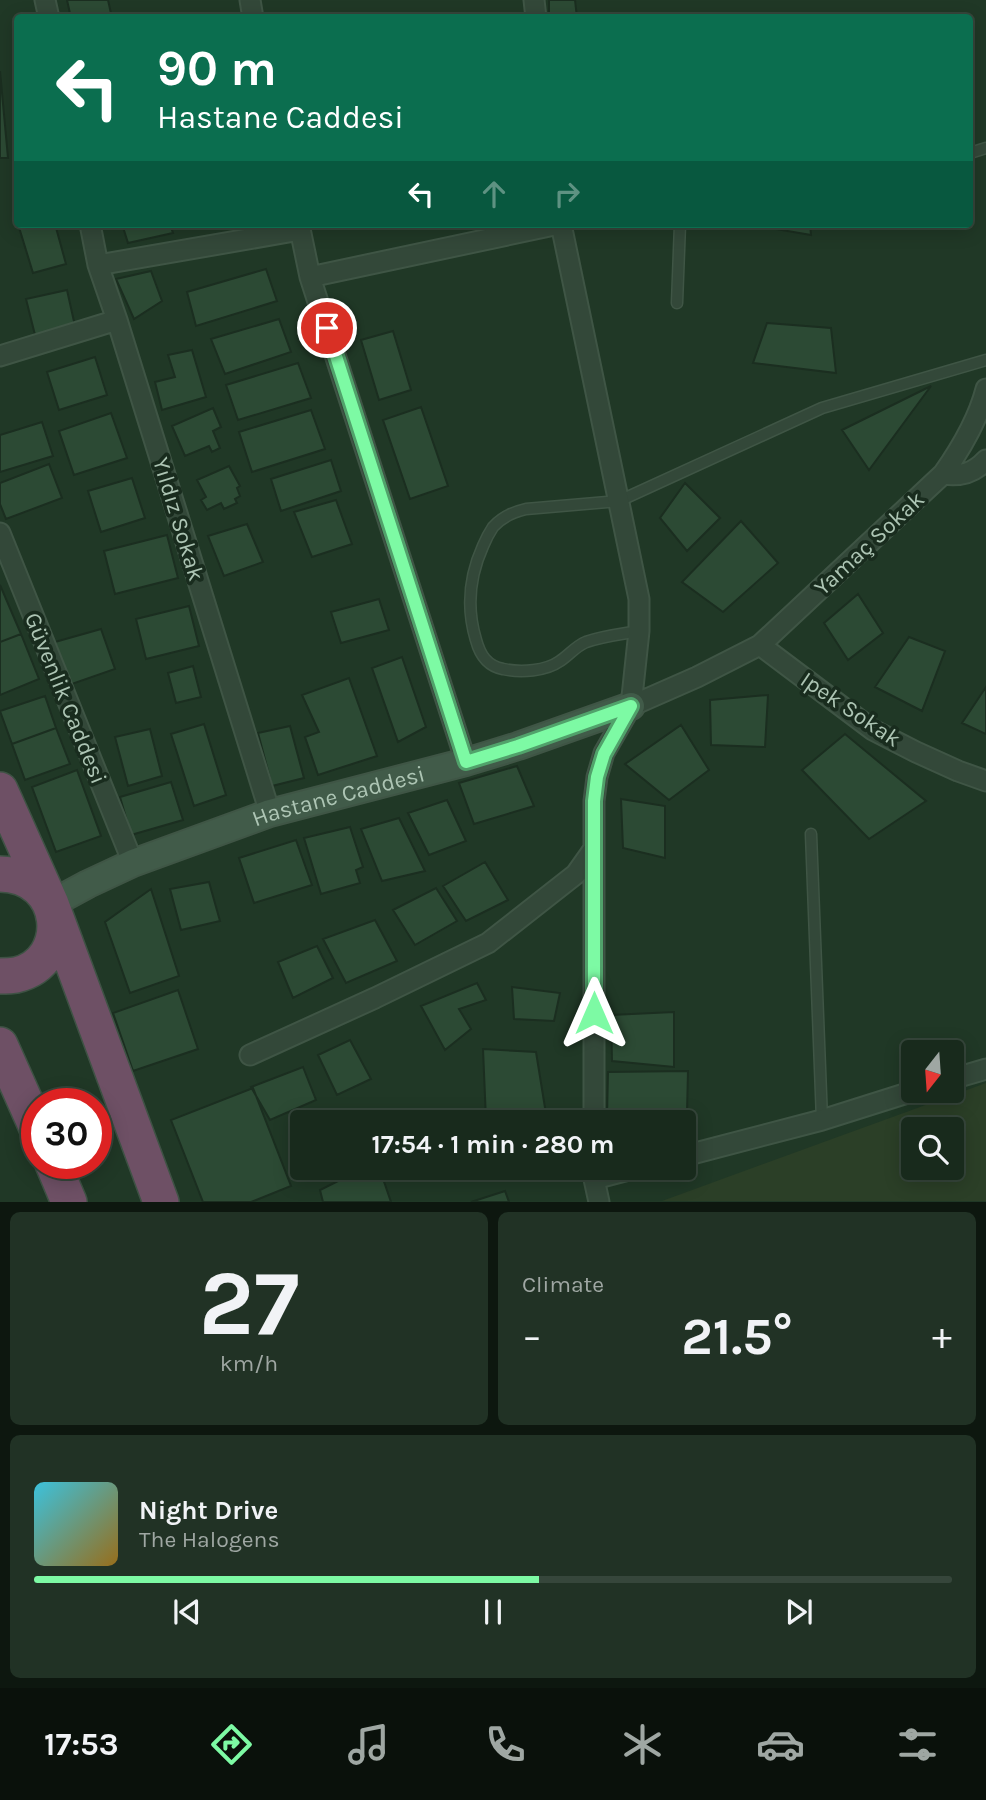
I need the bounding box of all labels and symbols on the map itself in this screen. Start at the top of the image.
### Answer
pin [297,298,357,358]
street label: Yıldız Sokak [147,454,210,584]
street label: Yamaç Sokak [809,486,930,601]
street label: Güvenlik Caddesi [19,609,112,788]
street label: Ipek Sokak [795,666,906,753]
street label: Hastane Caddesi [248,760,428,832]
position arrow [557,976,631,1050]
north arrow [901,1040,964,1102]
speed limit sign: 30 [21,1088,112,1179]

